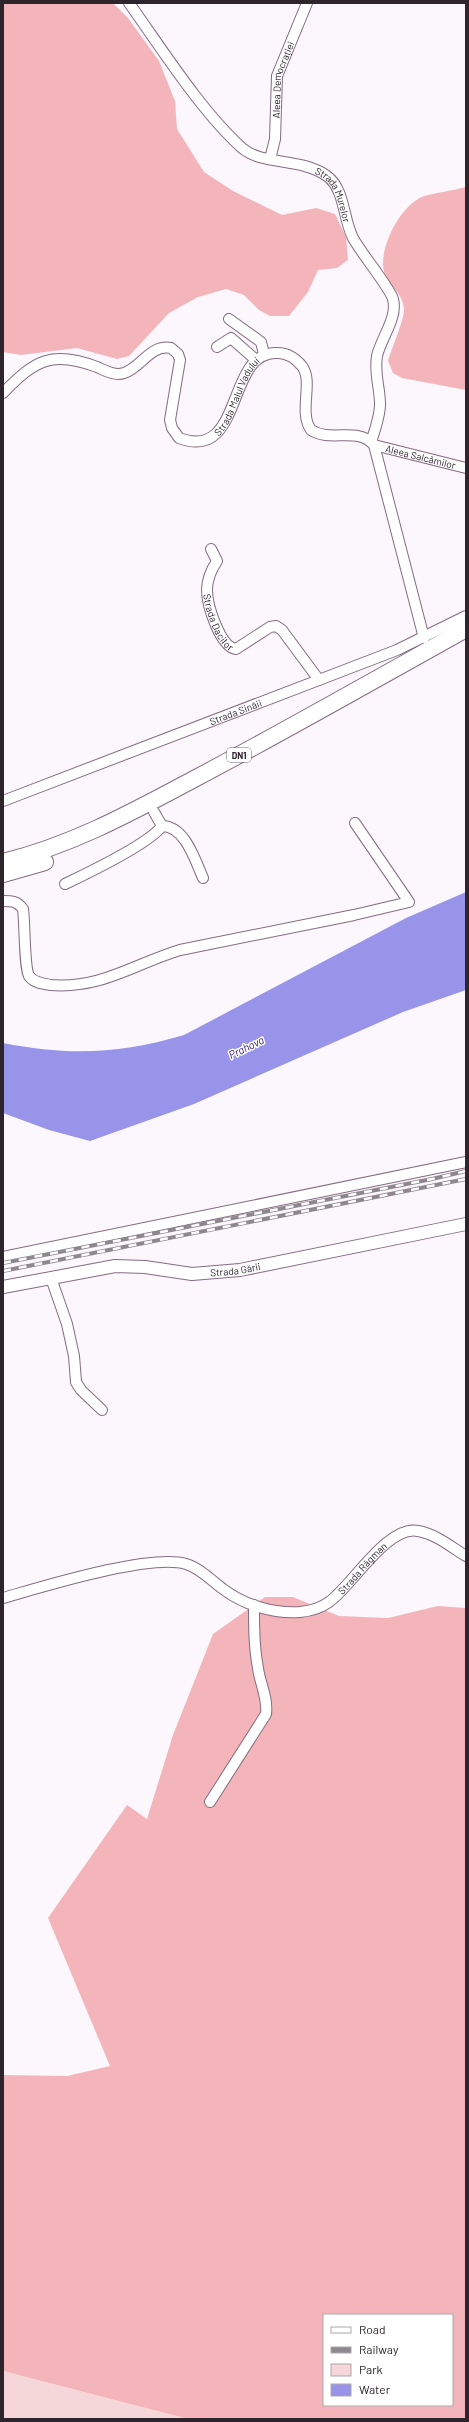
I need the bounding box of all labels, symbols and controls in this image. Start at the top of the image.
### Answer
street label: Aleea Democrației [270,39,297,118]
street label: Strada Murelor [313,164,353,224]
street label: Strada Malul Vadului [211,354,262,438]
street label: Aleea Salcâmilor [384,442,457,471]
street label: Strada Dacilor [201,593,236,653]
street label: Strada Sinăii [208,696,263,727]
road number: DN1 [227,748,251,762]
water label: Prahova [226,1033,266,1061]
street label: Strada Gării [210,1260,262,1278]
street label: Strada Răgman [335,1540,389,1597]
legend [323,2314,453,2406]
text: Road [359,2322,386,2336]
text: Railway [359,2342,399,2356]
text: Park [359,2362,383,2376]
text: Water [359,2382,391,2396]

